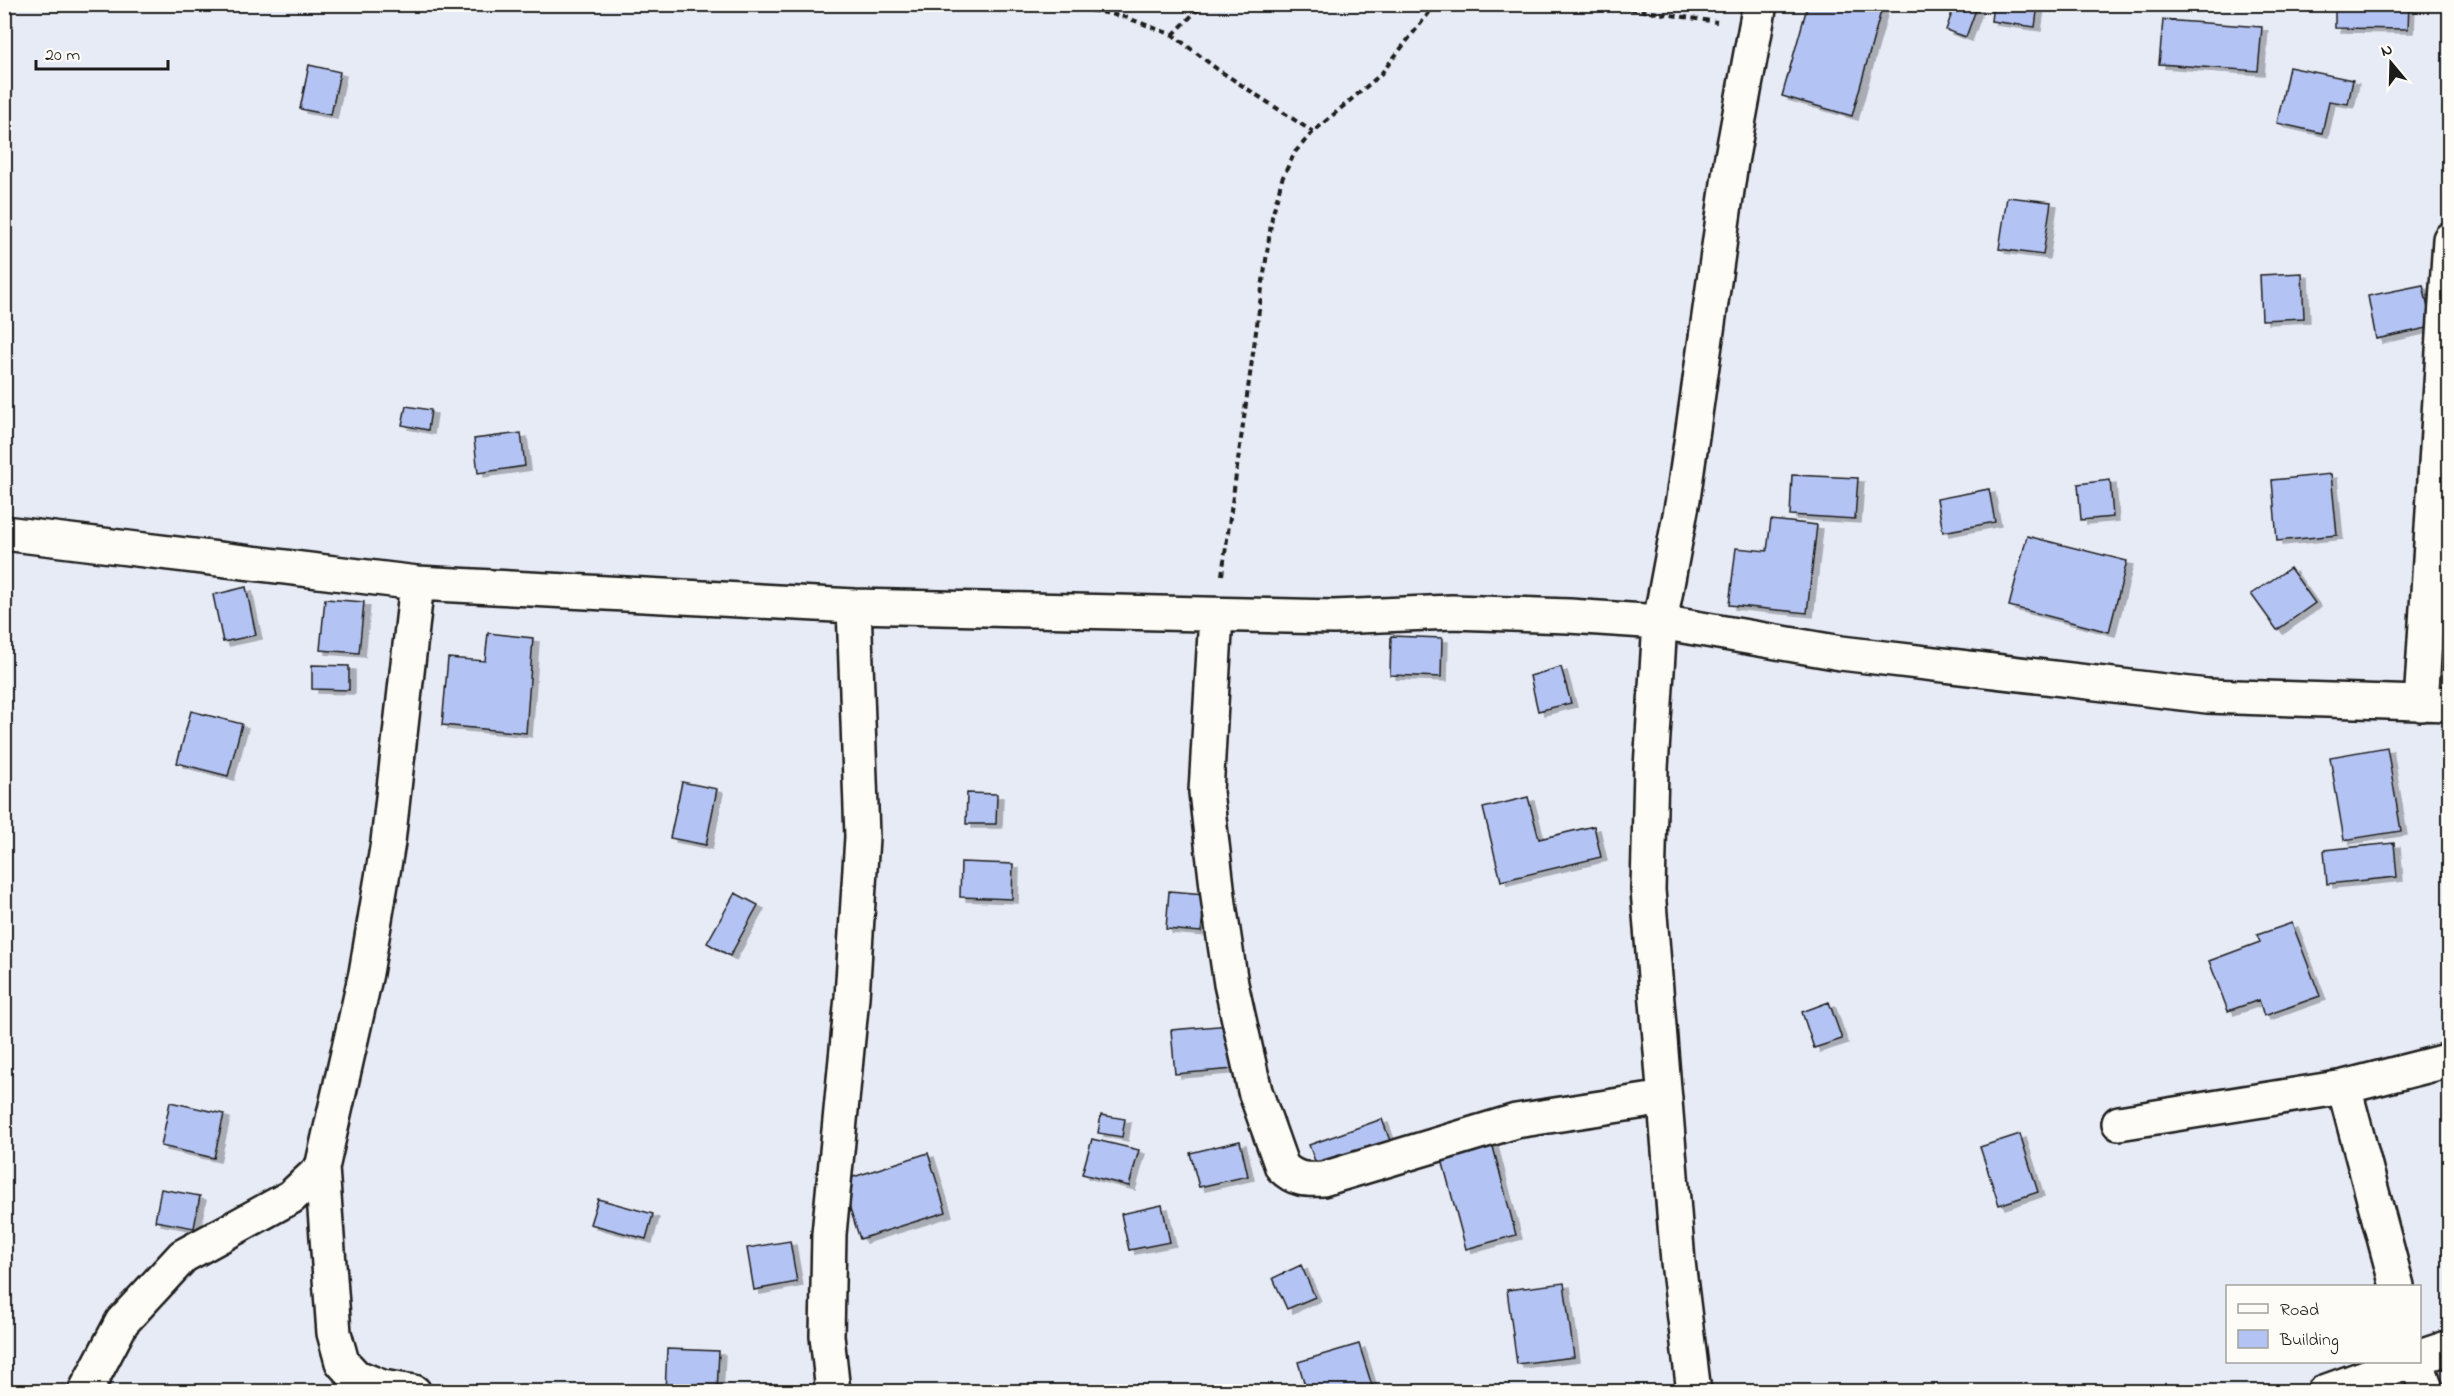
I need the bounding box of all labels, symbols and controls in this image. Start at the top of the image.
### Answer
scale bar [36,33,168,71]
north arrow [2361,33,2421,93]
text: N [2378,38,2396,64]
text: 20 m [45,43,80,69]
legend [2226,1285,2421,1363]
text: Road [2280,1298,2319,1324]
text: Building [2279,1328,2339,1355]

